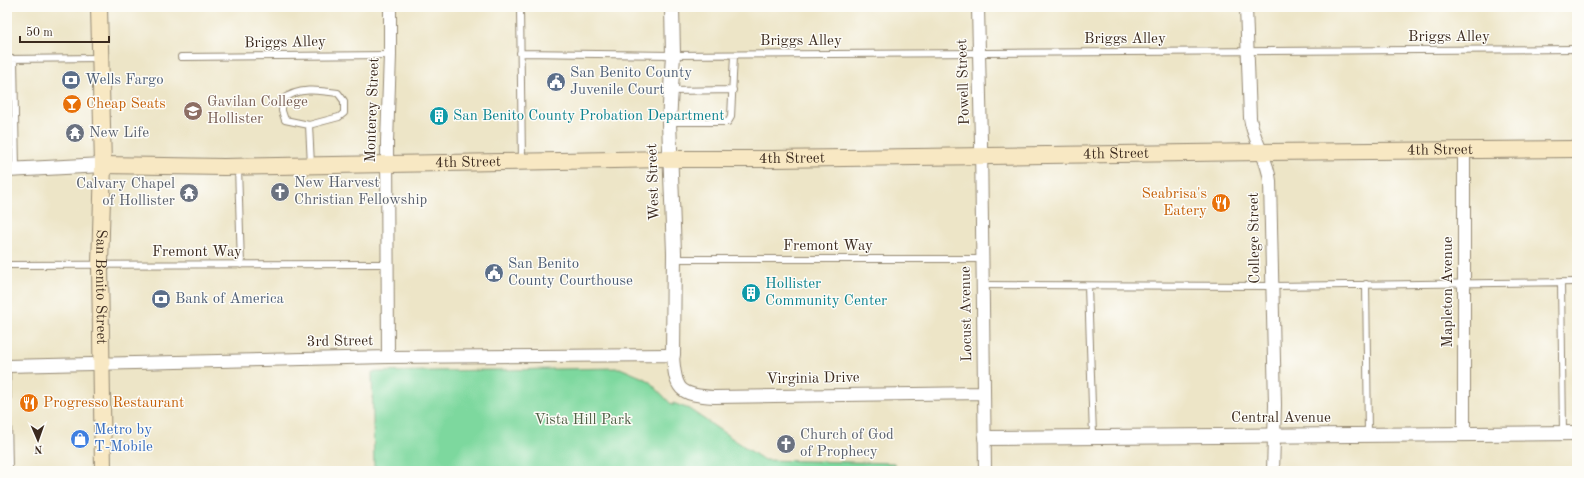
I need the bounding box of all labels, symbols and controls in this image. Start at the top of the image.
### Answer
scale bar [20,18,109,44]
text: 50 m [26,26,53,39]
street label: Briggs Alley [1408,30,1490,45]
street label: Briggs Alley [1084,32,1166,47]
street label: Briggs Alley [760,34,842,49]
street label: Briggs Alley [244,35,326,51]
street label: Powell Street [955,39,973,125]
street label: Monterey Street [364,57,382,163]
place label: San Benito County Juvenile Court [570,66,692,98]
bank icon: Wells Fargo [60,69,82,91]
public building icon: San Benito County Juvenile Court [545,71,567,93]
place label: Wells Fargo [85,73,164,88]
bar icon: Cheap Seats [61,93,83,115]
place label: Gavilan College Hollister [207,95,308,127]
place label: Cheap Seats [86,97,166,112]
school or university icon: Gavilan College Hollister [182,100,204,122]
building icon: San Benito County Probation Department [428,105,450,127]
place label: San Benito County Probation Department [453,109,725,124]
temple icon: New Life [64,122,86,144]
place label: New Life [89,126,149,141]
street label: 4th Street [1407,142,1473,158]
street label: West Street [645,143,663,221]
street label: 4th Street [1083,146,1149,162]
street label: 4th Street [759,151,825,167]
street label: 4th Street [435,155,501,171]
place label: New Harvest Christian Fellowship [294,176,428,208]
place label: Calvary Chapel of Hollister [76,177,175,209]
church icon: New Harvest Christian Fellowship [269,181,291,203]
temple icon: Calvary Chapel of Hollister [178,182,200,204]
place label: Seabrisa's Eatery [1141,187,1207,219]
restaurant icon: Seabrisa's Eatery [1210,192,1232,214]
street label: College Street [1247,192,1263,284]
street label: San Benito Street [92,229,109,345]
street label: Mapleton Avenue [1441,236,1456,348]
street label: Fremont Way [783,239,873,254]
street label: Fremont Way [152,245,242,260]
place label: San Benito County Courthouse [508,257,633,289]
public building icon: San Benito County Courthouse [483,262,505,284]
street label: Locust Avenue [959,266,975,362]
place label: Hollister Community Center [765,277,887,309]
building icon: Hollister Community Center [740,282,762,304]
bank icon: Bank of America [150,288,172,310]
place label: Bank of America [175,292,284,307]
street label: 3rd Street [307,334,373,350]
street label: Virginia Drive [766,371,860,387]
restaurant icon: Progresso Restaurant [18,392,40,414]
place label: Progresso Restaurant [43,396,184,411]
street label: Central Avenue [1231,411,1331,426]
park label: Vista Hill Park [534,413,632,428]
north arrow [18,420,58,460]
place label: Metro by T-Mobile [94,423,153,455]
shop icon: Metro by T-Mobile [69,428,91,450]
place label: Church of God of Prophecy [800,428,894,460]
church icon: Church of God of Prophecy [775,433,797,455]
text: N [33,443,43,454]

